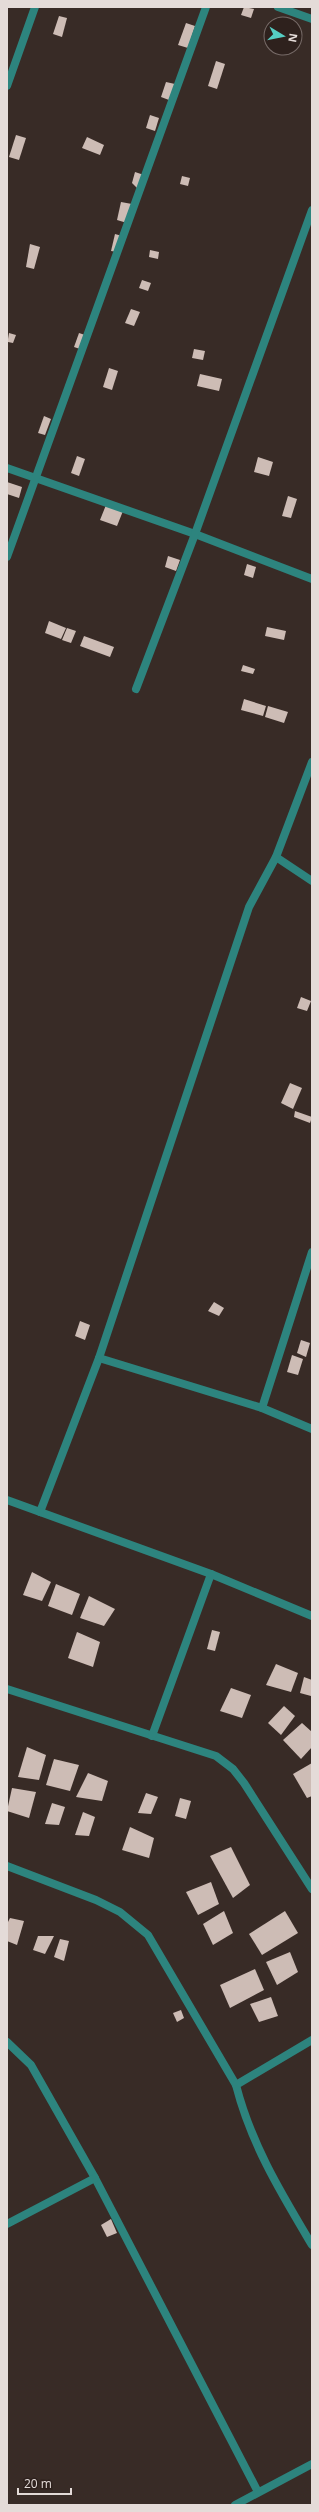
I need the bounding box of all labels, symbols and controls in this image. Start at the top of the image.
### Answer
north arrow [263,16,303,56]
text: N [285,32,302,44]
scale bar [18,2470,71,2496]
text: 20 m [24,2475,52,2492]

